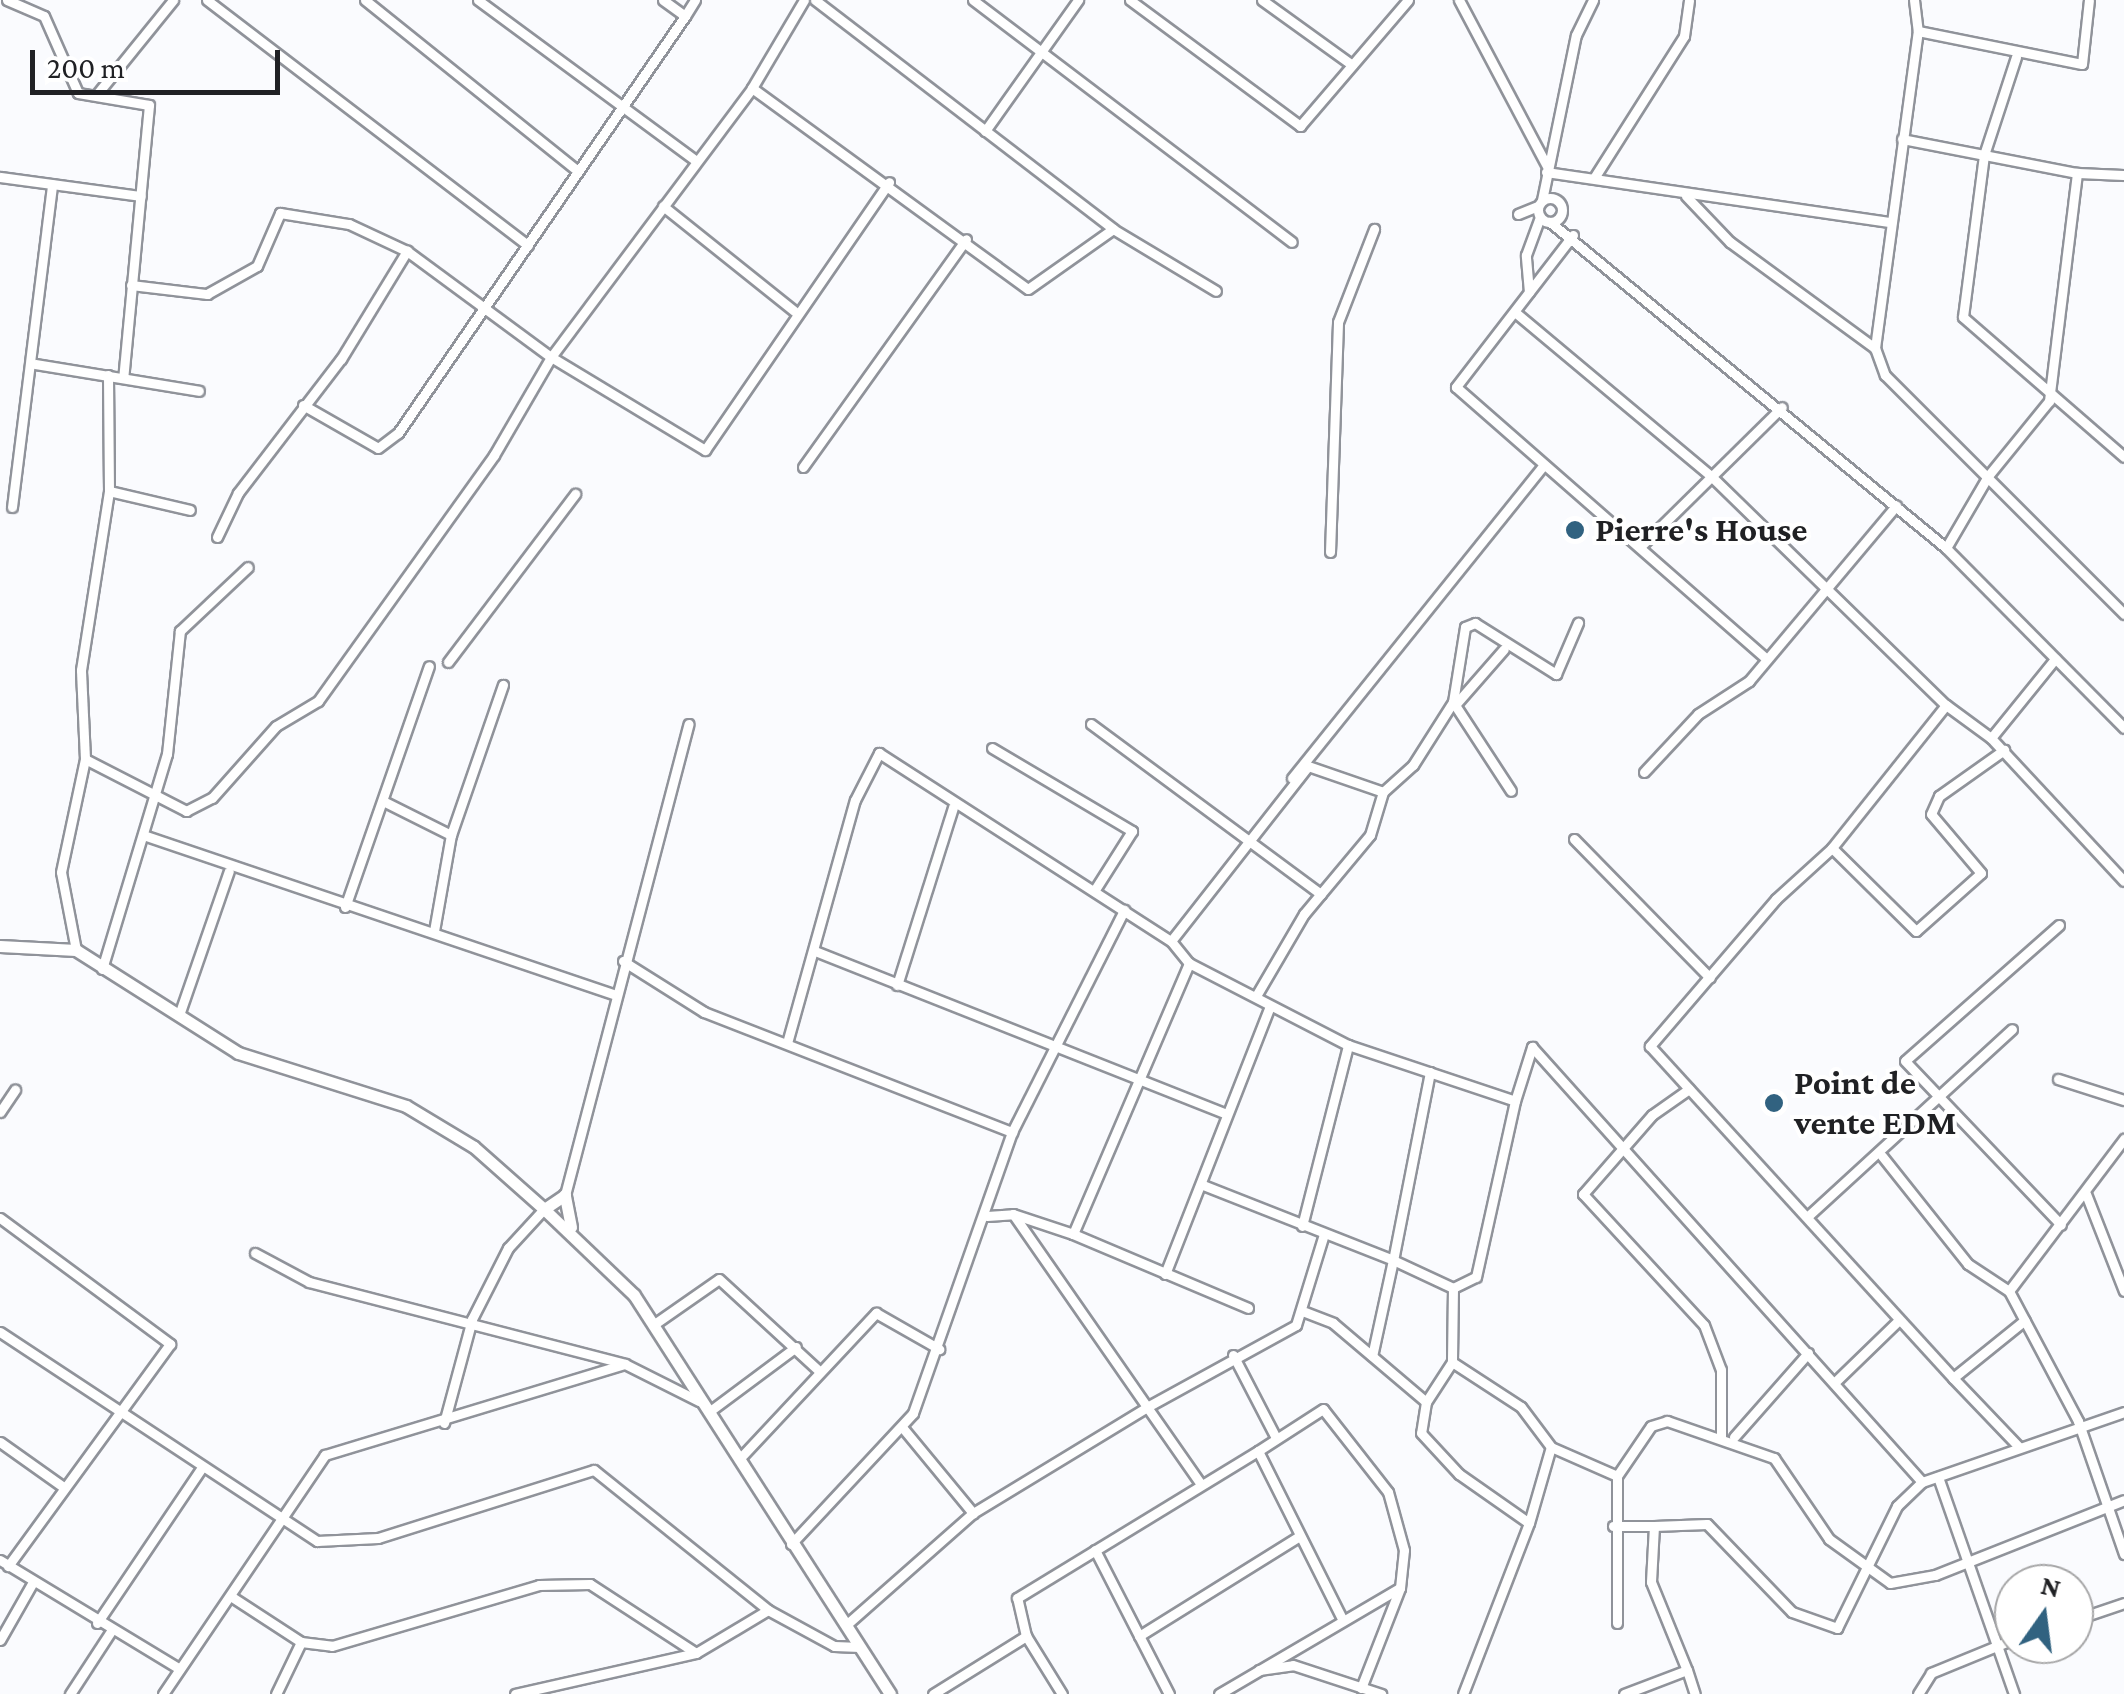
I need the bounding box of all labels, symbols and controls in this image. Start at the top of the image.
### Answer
scale bar [35,30,285,92]
text: 200 m [47,51,125,84]
place label: Pierre's House [1595,509,1808,551]
marker: Pierre's House [1564,519,1586,541]
place label: Point de vente EDM [1794,1062,1957,1144]
marker: Point de vente EDM [1763,1092,1785,1114]
north arrow [1994,1564,2094,1664]
text: N [2038,1569,2064,1604]

